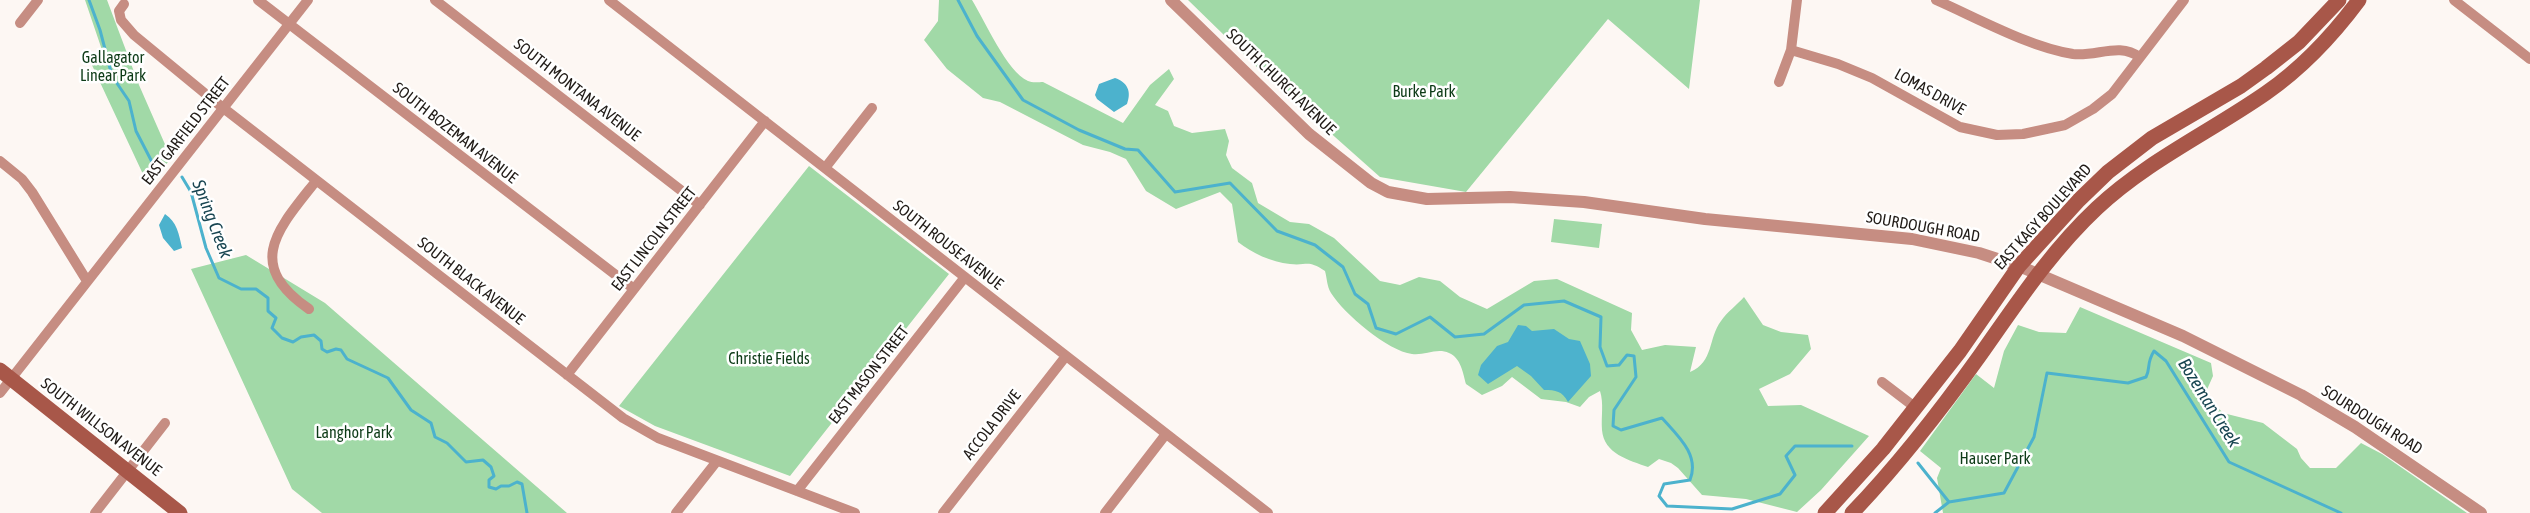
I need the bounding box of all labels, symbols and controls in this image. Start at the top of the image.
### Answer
street label: SOUTH CHURCH AVENUE [1222,25,1340,139]
street label: SOUTH MONTANA AVENUE [510,35,644,145]
park label: Gallagator Linear Park [80,48,146,86]
street label: LOMAS DRIVE [1891,65,1969,119]
street label: EAST GARFIELD STREET [138,73,234,189]
street label: SOUTH BOZEMAN AVENUE [389,78,521,188]
park label: Burke Park [1393,82,1455,102]
street label: EAST KAGY BOULEVARD [1990,160,2096,274]
water label: Spring Creek [187,177,237,261]
street label: EAST LINCOLN STREET [607,183,701,295]
street label: SOUTH ROUSE AVENUE [889,196,1007,294]
street label: SOURDOUGH ROAD [1865,208,1981,246]
street label: SOUTH BLACK AVENUE [414,233,528,329]
street label: EAST MASON STREET [825,322,913,428]
park label: Christie Fields [728,349,810,369]
water label: Bozeman Creek [2173,355,2245,451]
street label: SOUTH WILLSON AVENUE [37,374,165,480]
street label: SOURDOUGH ROAD [2318,381,2426,459]
street label: ACCOLA DRIVE [959,386,1025,464]
park label: Langhor Park [315,423,393,443]
park label: Hauser Park [1959,449,2031,469]

